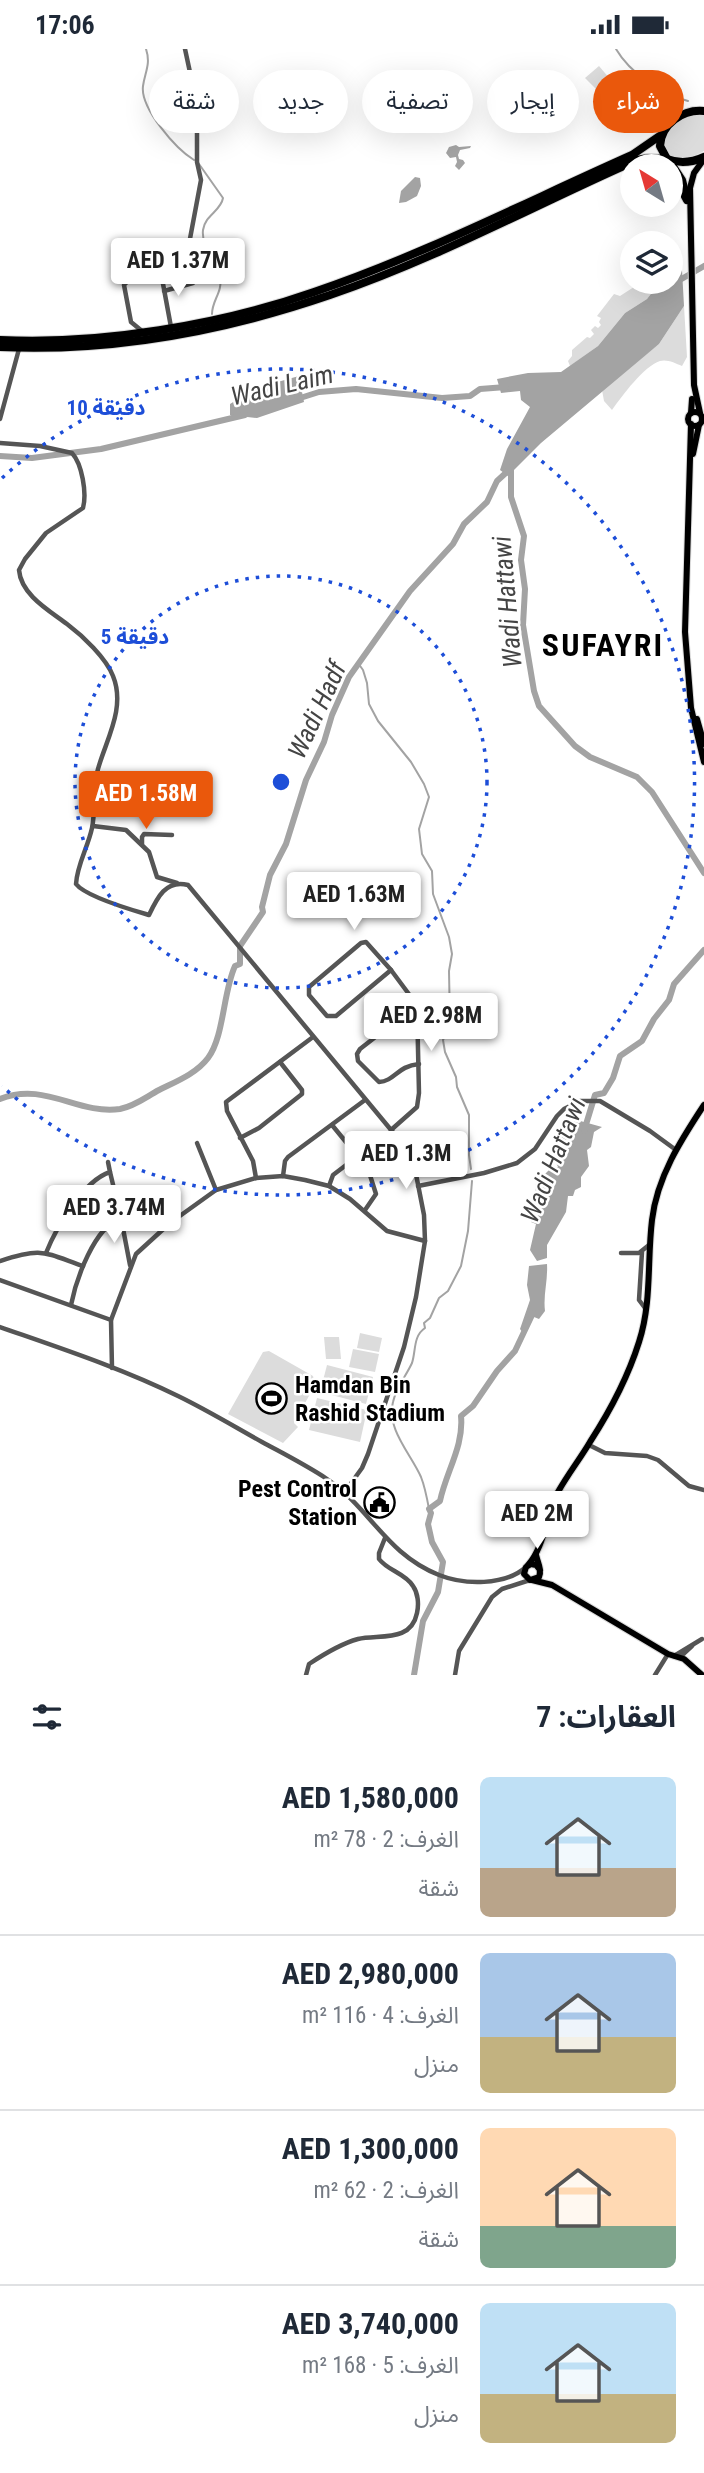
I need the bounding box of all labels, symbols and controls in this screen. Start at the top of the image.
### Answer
text: 17:06 [35,10,95,40]
chip: شقة [149,70,239,133]
chip: جديد [253,70,348,133]
chip: تصفية [362,70,473,133]
chip: إيجار [487,70,579,133]
chip: شراء [593,70,684,133]
north arrow [620,154,682,217]
map controls [620,154,683,294]
button: layers [620,231,683,294]
pin: AED 1.37M [98,239,258,298]
text: AED 1.37M [127,247,229,274]
water label: Wadi Laim [228,359,336,411]
text: 10 دقيقة [67,396,146,420]
water label: Wadi Hattawi [486,535,528,669]
text: 5 دقيقة [101,625,169,649]
district label: SUFAYRI [542,626,664,664]
water label: Wadi Hadf [282,655,353,763]
centre of rings [269,770,293,794]
pin: AED 1.58M [66,771,226,831]
text: AED 1.58M [95,780,197,807]
pin: AED 1.63M [274,873,434,932]
text: AED 1.63M [303,881,405,908]
pin: AED 2.98M [351,993,511,1053]
text: AED 2.98M [380,1002,482,1029]
water label: Wadi Hattawi [514,1093,592,1227]
pin: AED 1.3M [334,1131,478,1191]
text: AED 1.3M [361,1140,451,1167]
pin: AED 3.74M [34,1185,194,1245]
text: AED 3.74M [63,1194,165,1221]
place label: Hamdan Bin Rashid Stadium [295,1371,445,1427]
sports icon: Hamdan Bin Rashid Stadium [255,1382,289,1416]
place label: Pest Control Station [238,1475,357,1531]
public building icon: Pest Control Station [363,1486,397,1520]
pin: AED 2M [480,1491,594,1551]
text: AED 2M [501,1500,573,1527]
icon: filters [28,1698,66,1736]
text: العقارات: 7 [536,1699,676,1734]
text: AED 1,580,000 [282,1780,459,1815]
icon: home [536,1805,620,1889]
text: الغرف: 2 · 78 m² [313,1826,459,1853]
text: شقة [418,1875,459,1902]
text: AED 2,980,000 [282,1956,459,1991]
icon: home [536,1981,620,2065]
text: الغرف: 4 · 116 m² [302,2002,459,2029]
text: منزل [414,2051,459,2078]
text: AED 1,300,000 [282,2131,459,2166]
icon: home [536,2156,620,2240]
text: الغرف: 2 · 62 m² [313,2177,459,2204]
text: شقة [418,2226,459,2253]
text: AED 3,740,000 [282,2306,459,2341]
icon: home [536,2331,620,2415]
text: الغرف: 5 · 168 m² [302,2352,459,2379]
text: منزل [414,2401,459,2428]

